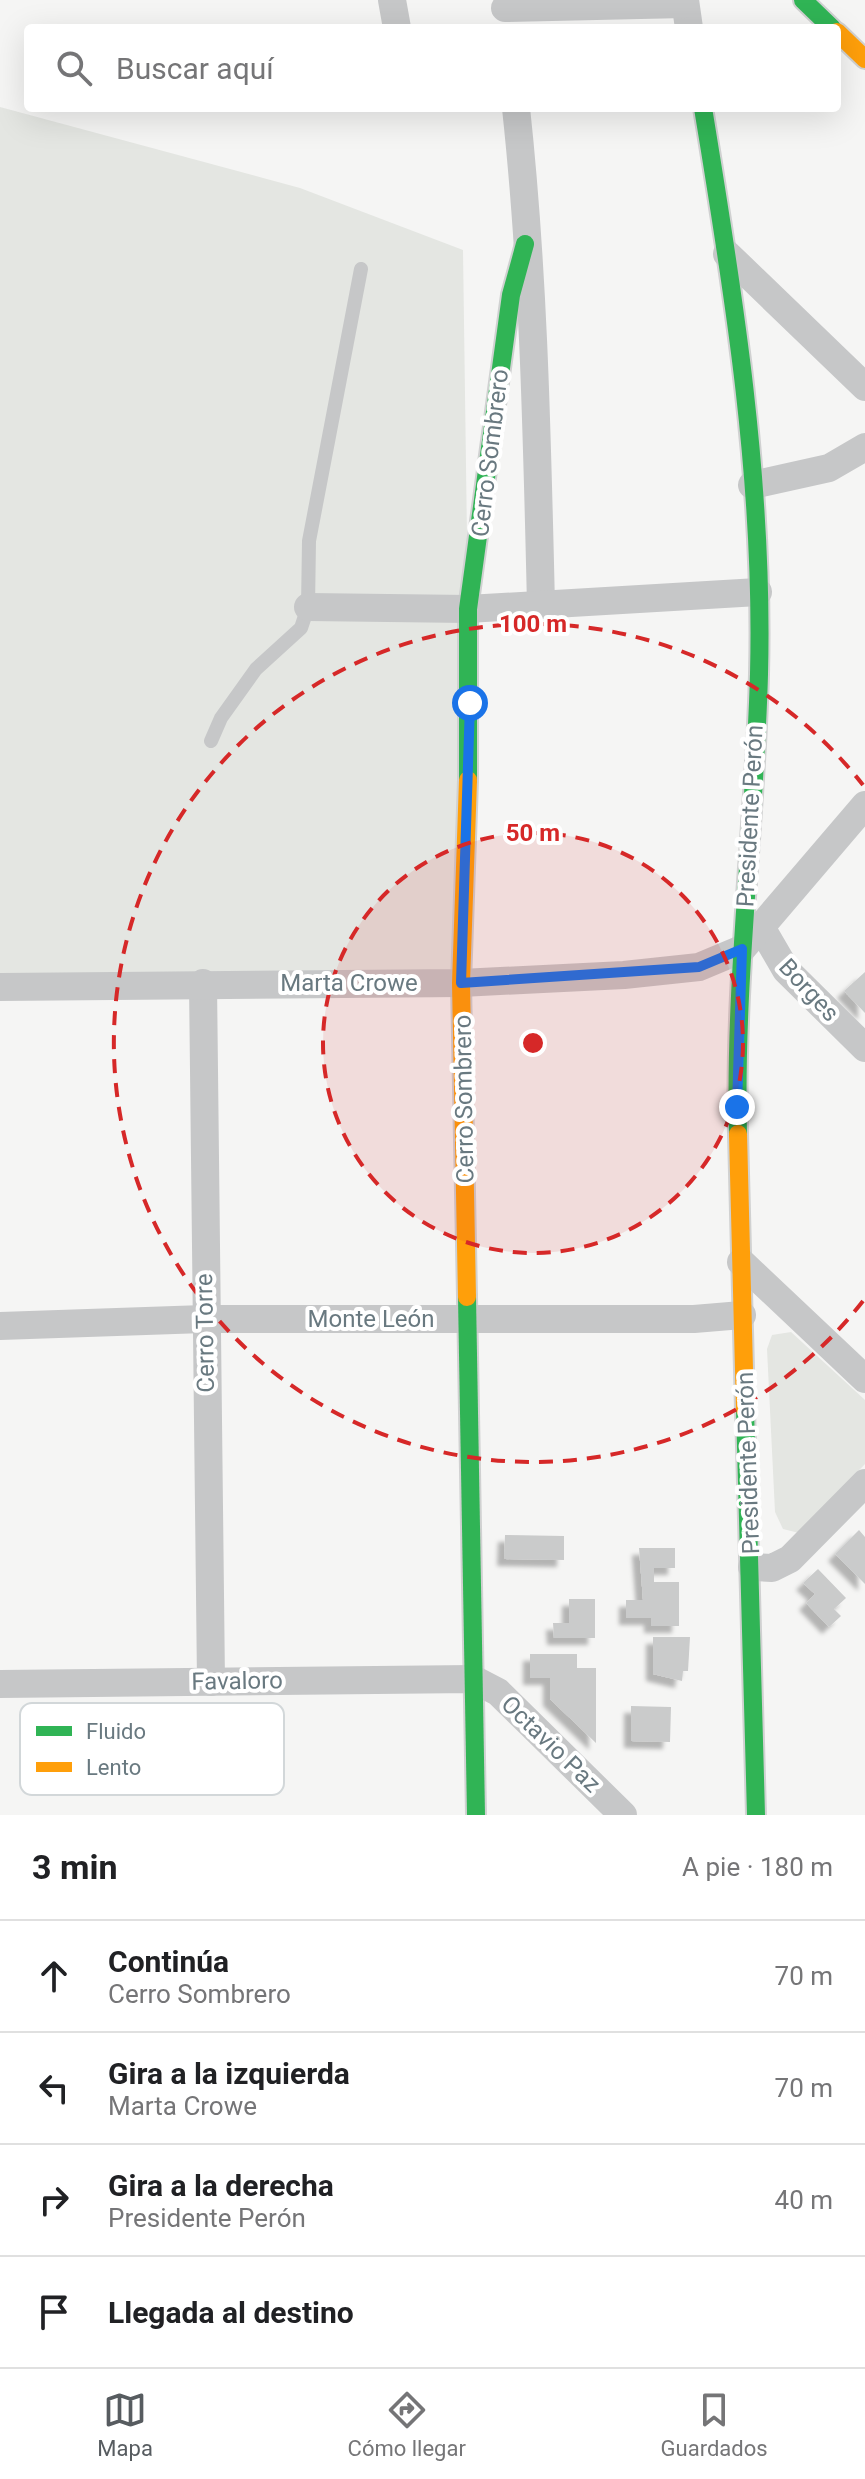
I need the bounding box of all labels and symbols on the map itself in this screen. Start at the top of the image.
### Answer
street label: Cerro Sombrero [466,368,514,538]
text: 100 m [499,610,567,638]
route start [452,685,488,721]
street label: Presidente Perón [731,724,769,908]
text: 50 m [506,819,560,847]
street label: Borges [773,953,845,1027]
street label: Marta Crowe [280,969,418,997]
street label: Cerro Sombrero [449,1014,479,1184]
centre of rings [519,1029,547,1057]
route end [719,1089,755,1125]
street label: Cerro Torre [190,1273,220,1393]
street label: Monte León [307,1305,435,1333]
street label: Presidente Perón [731,1371,765,1555]
street label: Favaloro [191,1666,283,1696]
street label: Octavio Paz [496,1690,606,1798]
legend [20,1703,284,1795]
text: Fluido [86,1719,146,1744]
text: Lento [86,1755,141,1780]

